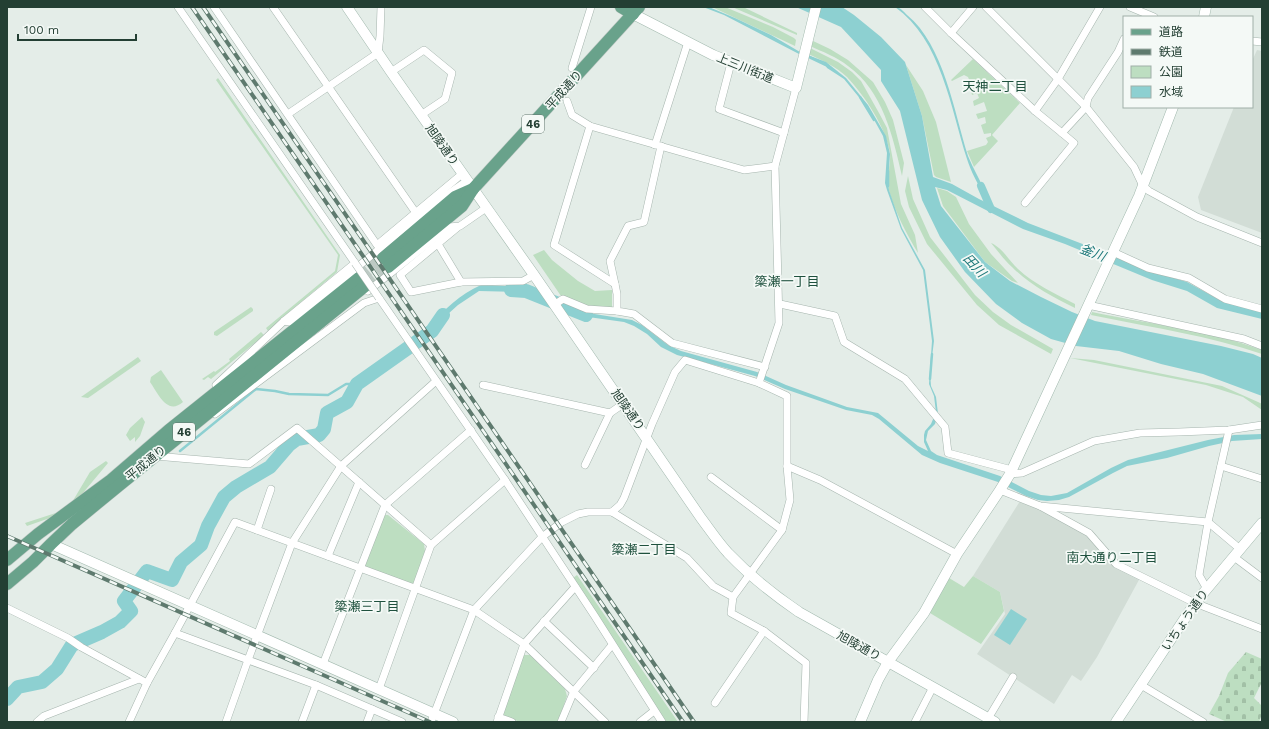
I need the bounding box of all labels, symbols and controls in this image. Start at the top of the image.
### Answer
scale bar [18,16,136,42]
legend [1123,16,1253,108]
text: 100 m [24,23,59,37]
text: 道路 [1159,25,1183,39]
text: 鉄道 [1159,45,1183,59]
street label: 上三川街道 [715,50,775,86]
text: 公園 [1159,65,1183,79]
street label: 平成通り [543,67,585,113]
district label: 天神二丁目 [962,79,1028,94]
text: 水域 [1159,85,1183,99]
road number: 46 [522,115,544,133]
street label: 旭陵通り [422,121,462,169]
water label: 釜川 [1078,241,1110,265]
water label: 田川 [960,251,990,281]
district label: 簗瀬一丁目 [754,274,820,289]
street label: 旭陵通り [608,386,648,434]
road number: 46 [173,423,195,441]
street label: 平成通り [123,442,169,484]
district label: 簗瀬二丁目 [611,542,677,557]
district label: 南大通り二丁目 [1066,550,1158,565]
street label: いちょう通り [1159,586,1211,654]
district label: 簗瀬三丁目 [334,599,400,614]
street label: 旭陵通り [835,628,883,664]

